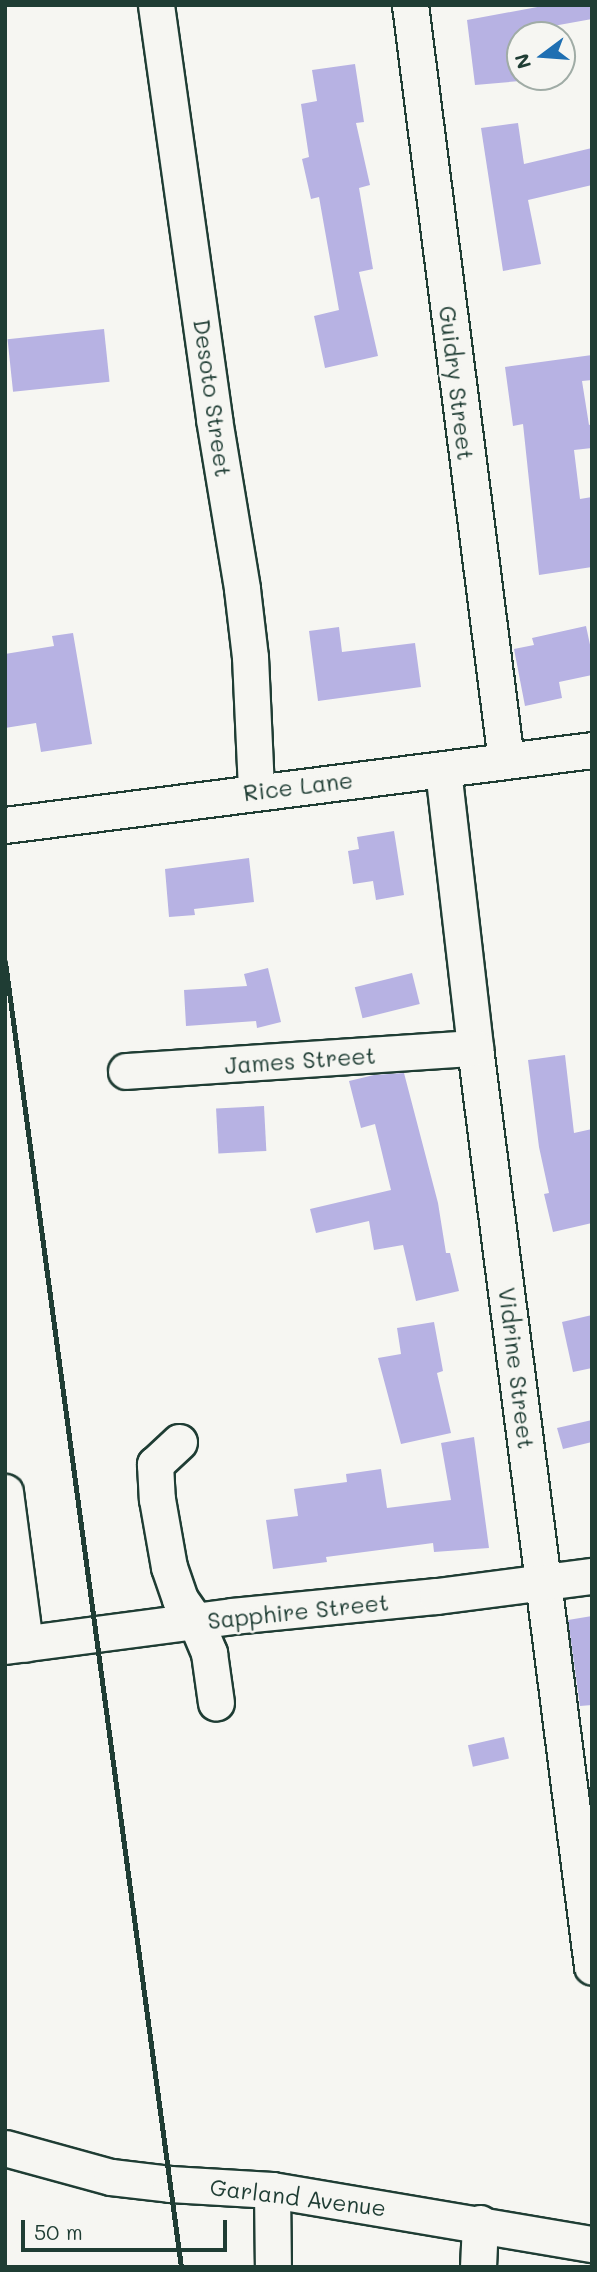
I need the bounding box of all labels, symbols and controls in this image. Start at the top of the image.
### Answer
north arrow [506,21,576,91]
text: N [508,51,536,72]
street label: Guidry Street [434,304,480,462]
street label: Desoto Street [188,317,238,479]
street label: Rice Lane [242,766,354,806]
street label: James Street [224,1041,376,1079]
street label: Vidrine Street [493,1286,541,1450]
street label: Sapphire Street [206,1588,390,1634]
street label: Garland Avenue [208,2173,388,2221]
scale bar [24,2206,231,2250]
text: 50 m [34,2218,83,2245]

